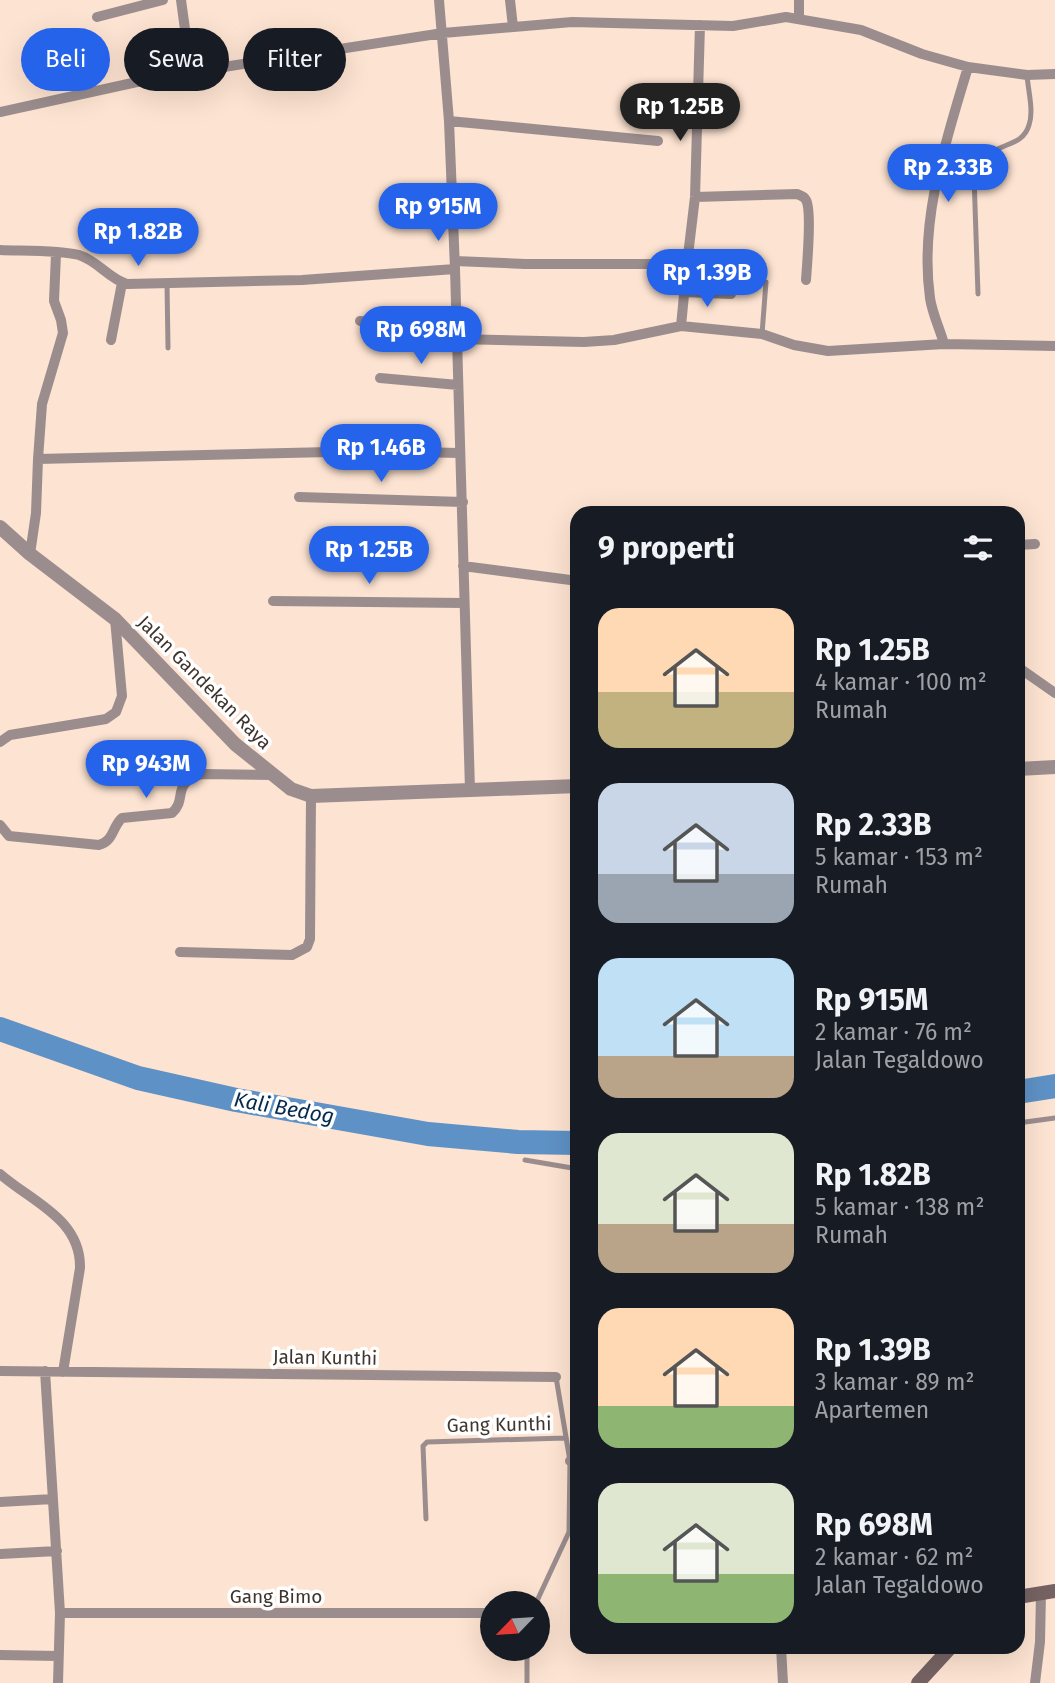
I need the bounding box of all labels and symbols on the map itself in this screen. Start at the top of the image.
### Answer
pin: Rp 1.25B [608,83,752,143]
pin: Rp 2.33B [876,144,1020,204]
pin: Rp 915M [373,184,503,243]
pin: Rp 1.82B [66,208,210,268]
pin: Rp 1.39B [635,250,779,309]
pin: Rp 698M [356,306,486,366]
pin: Rp 1.46B [309,424,453,484]
pin: Rp 1.25B [297,526,441,586]
street label: Jalan Gandekan Raya [133,611,276,754]
pin: Rp 943M [81,740,211,800]
water label: Kali Bedog [232,1086,336,1130]
street label: Jalan Kunthi [273,1345,377,1370]
street label: Gang Kunthi [446,1412,552,1437]
street label: Gang Bimo [230,1585,322,1608]
north arrow [480,1591,550,1661]

